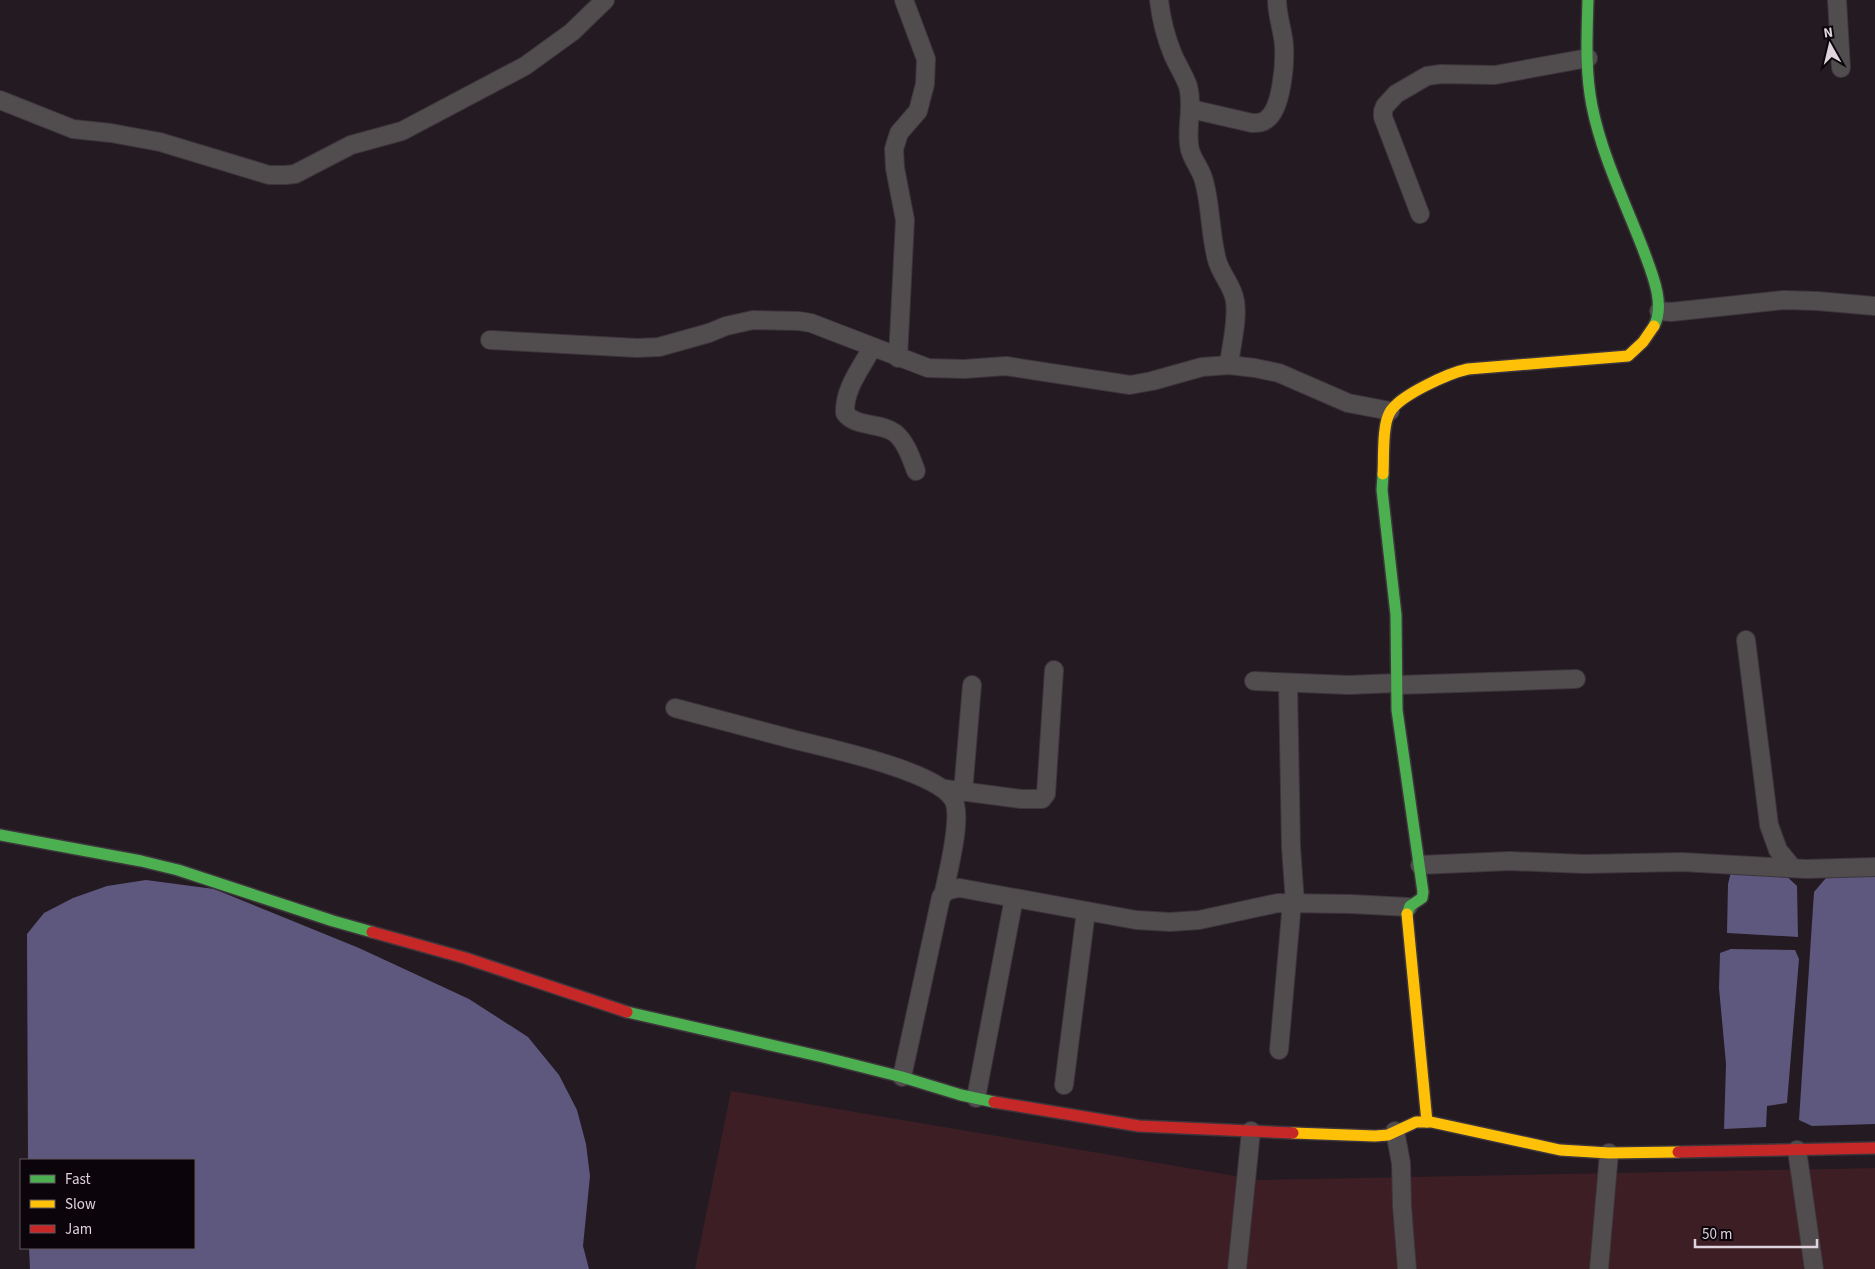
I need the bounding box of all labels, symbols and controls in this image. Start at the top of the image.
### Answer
north arrow [1805,20,1855,70]
text: N [1822,23,1834,44]
legend [20,1159,195,1249]
text: Fast [65,1169,91,1190]
text: Slow [65,1194,96,1215]
scale bar [1695,1216,1818,1248]
text: Jam [65,1219,92,1240]
text: 50 m [1702,1224,1732,1245]

